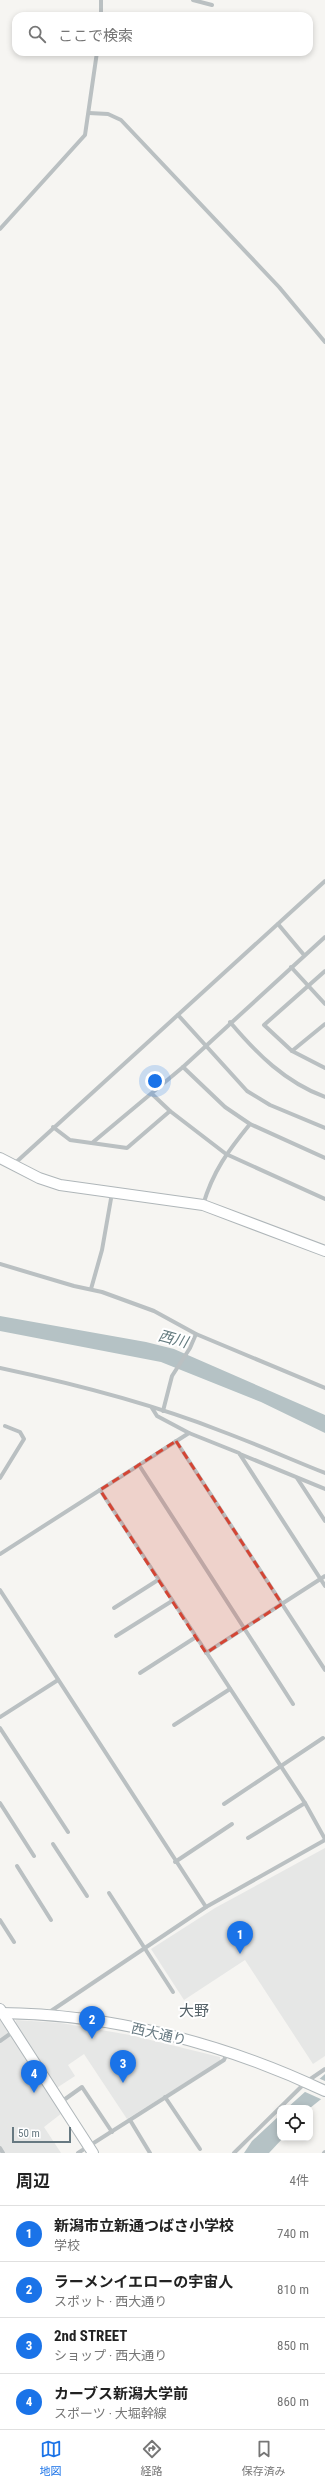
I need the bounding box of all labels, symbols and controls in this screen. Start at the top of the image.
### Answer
search box [12,12,313,56]
icon: search [26,23,48,45]
text: ここで検索 [58,27,133,45]
your location [145,1071,165,1091]
water label: 西川 [156,1326,192,1352]
pin: 1 [227,1921,253,1954]
district label: 大野 [179,2002,209,2020]
pin: 2 [79,2006,105,2039]
street label: 西大通り [130,2020,188,2048]
pin: 3 [110,2050,136,2083]
pin: 4 [21,2060,47,2093]
map controls [277,2105,313,2141]
button: locate [277,2105,313,2141]
scale bar [12,2125,71,2144]
text: 50 m [18,2127,40,2140]
text: 周辺 [16,2171,50,2191]
text: 4件 [290,2173,309,2188]
text: 新潟市立新通つばさ小学校 [54,2217,234,2235]
text: 1 [26,2226,32,2241]
text: 740 m [277,2226,309,2241]
text: 学校 [54,2238,80,2253]
text: ラーメンイエローの宇宙人 [54,2273,233,2291]
text: 2 [26,2282,32,2297]
text: 810 m [277,2282,309,2297]
text: スポット · 西大通り [54,2294,167,2309]
text: 2nd STREET [54,2327,127,2345]
text: 3 [26,2338,32,2353]
text: 850 m [277,2338,309,2353]
text: ショップ · 西大通り [54,2348,167,2363]
text: カーブス新潟大学前 [54,2385,188,2403]
text: 4 [26,2394,32,2409]
text: 860 m [277,2394,309,2409]
text: スポーツ · 大堀幹線 [54,2406,167,2421]
tab: 地図 [40,2438,62,2478]
tab: 経路 [141,2438,163,2478]
tab: 保存済み [242,2438,286,2478]

